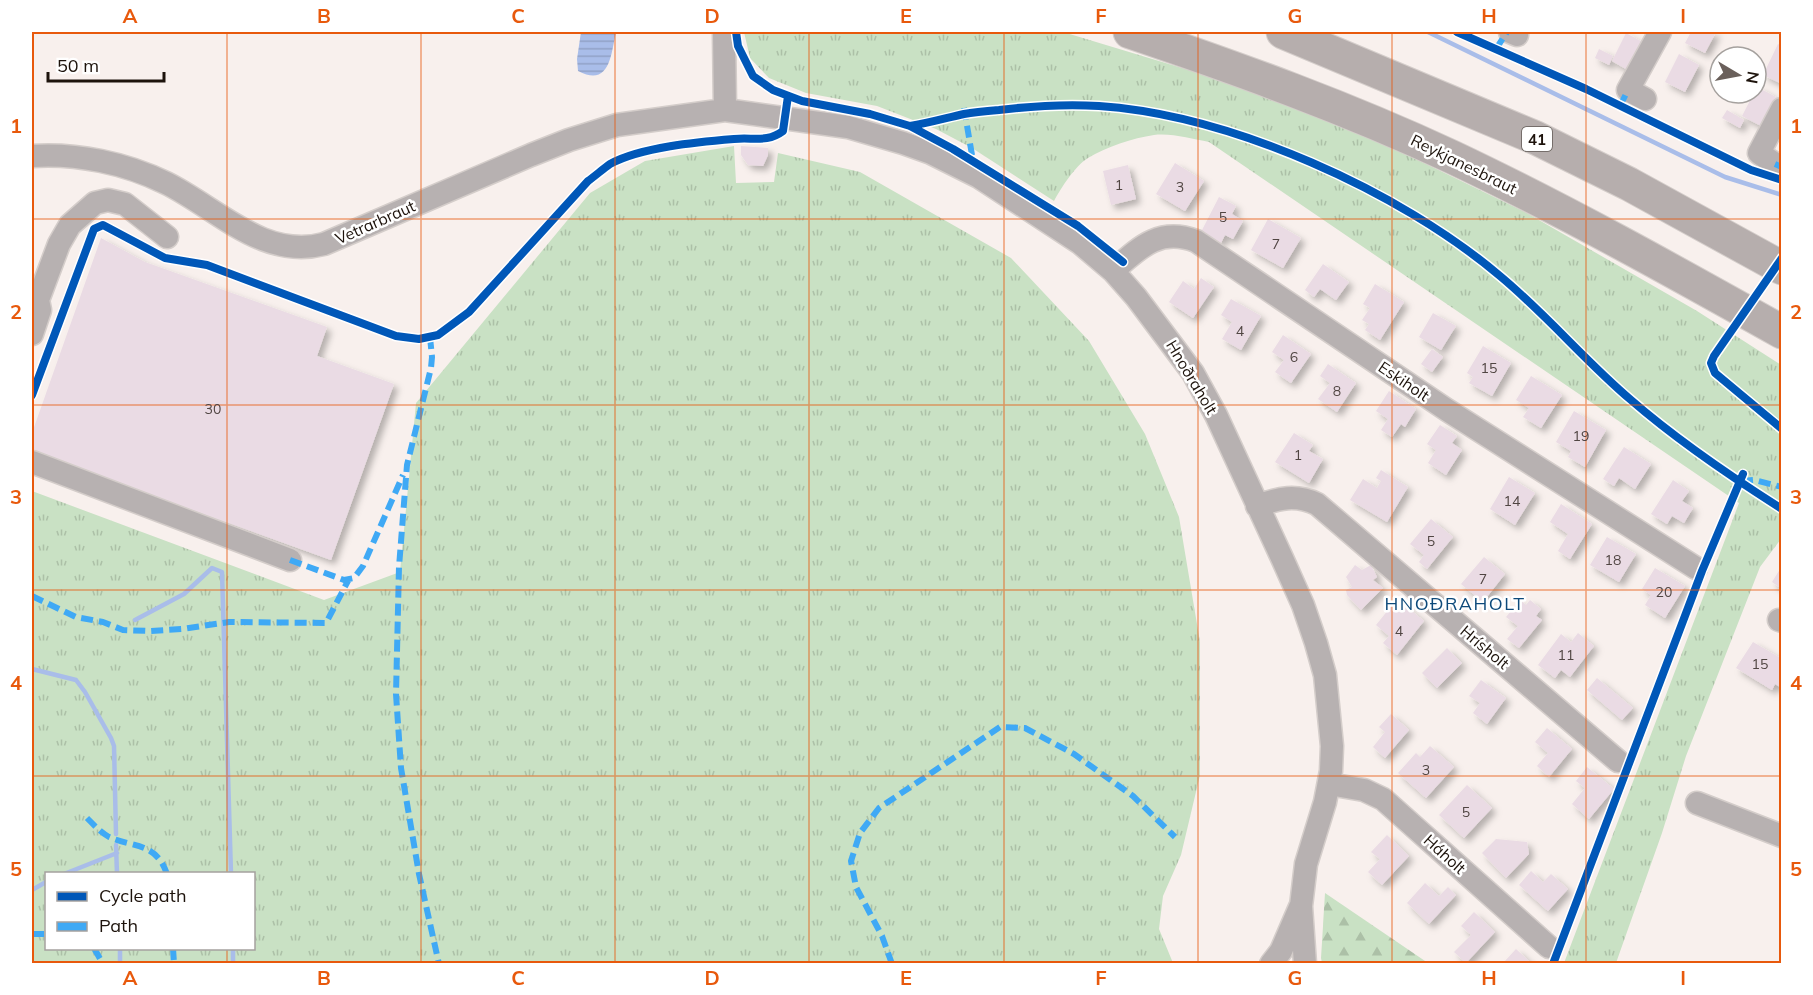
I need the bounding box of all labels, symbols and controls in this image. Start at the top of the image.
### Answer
text: A [123,3,138,28]
text: B [317,3,331,28]
text: C [511,3,525,28]
text: D [704,3,720,28]
text: E [900,3,912,28]
text: F [1095,3,1107,28]
text: G [1288,3,1302,28]
text: H [1481,3,1497,28]
text: I [1680,3,1686,28]
scale bar [48,45,164,83]
north arrow [1708,45,1768,105]
text: 50 m [57,54,99,77]
text: N [1742,70,1764,85]
text: 1 [10,113,22,138]
text: 1 [1790,113,1802,138]
road number: 41 [1522,127,1552,151]
street label: Reykjanesbraut [1408,130,1521,198]
house number: 1 [1115,176,1123,194]
house number: 3 [1176,178,1184,196]
street label: Vetrarbraut [332,195,418,249]
house number: 5 [1219,208,1227,226]
house number: 7 [1272,235,1280,253]
text: 2 [10,299,22,324]
text: 2 [1790,299,1802,324]
house number: 4 [1236,322,1245,340]
street label: Hnoðraholt [1162,336,1222,418]
house number: 6 [1290,348,1298,366]
street label: Eskiholt [1375,357,1434,406]
house number: 15 [1481,359,1497,377]
house number: 8 [1333,382,1341,400]
house number: 30 [205,400,221,418]
house number: 19 [1573,427,1589,445]
house number: 1 [1294,446,1302,464]
text: 3 [10,484,22,509]
text: 3 [1790,484,1802,509]
house number: 14 [1504,492,1521,510]
house number: 5 [1427,532,1435,550]
house number: 18 [1605,551,1621,569]
house number: 7 [1479,570,1487,588]
house number: 20 [1656,583,1672,601]
district label: HNOÐRAHOLT [1384,592,1526,615]
street label: Hrísholt [1456,621,1514,673]
house number: 4 [1395,622,1404,640]
house number: 11 [1558,646,1574,664]
house number: 15 [1752,655,1768,673]
text: 4 [10,670,22,695]
text: 4 [1790,670,1802,695]
house number: 3 [1422,761,1430,779]
house number: 5 [1462,803,1470,821]
street label: Háholt [1420,830,1470,878]
text: 5 [10,856,22,881]
text: 5 [1790,856,1802,881]
legend [45,872,255,950]
text: Cycle path [99,884,186,907]
text: Path [99,914,138,937]
text: A [123,965,138,990]
text: B [317,965,331,990]
text: C [511,965,525,990]
text: D [704,965,720,990]
text: E [900,965,912,990]
text: F [1095,965,1107,990]
text: G [1288,965,1302,990]
text: H [1481,965,1497,990]
text: I [1680,965,1686,990]

